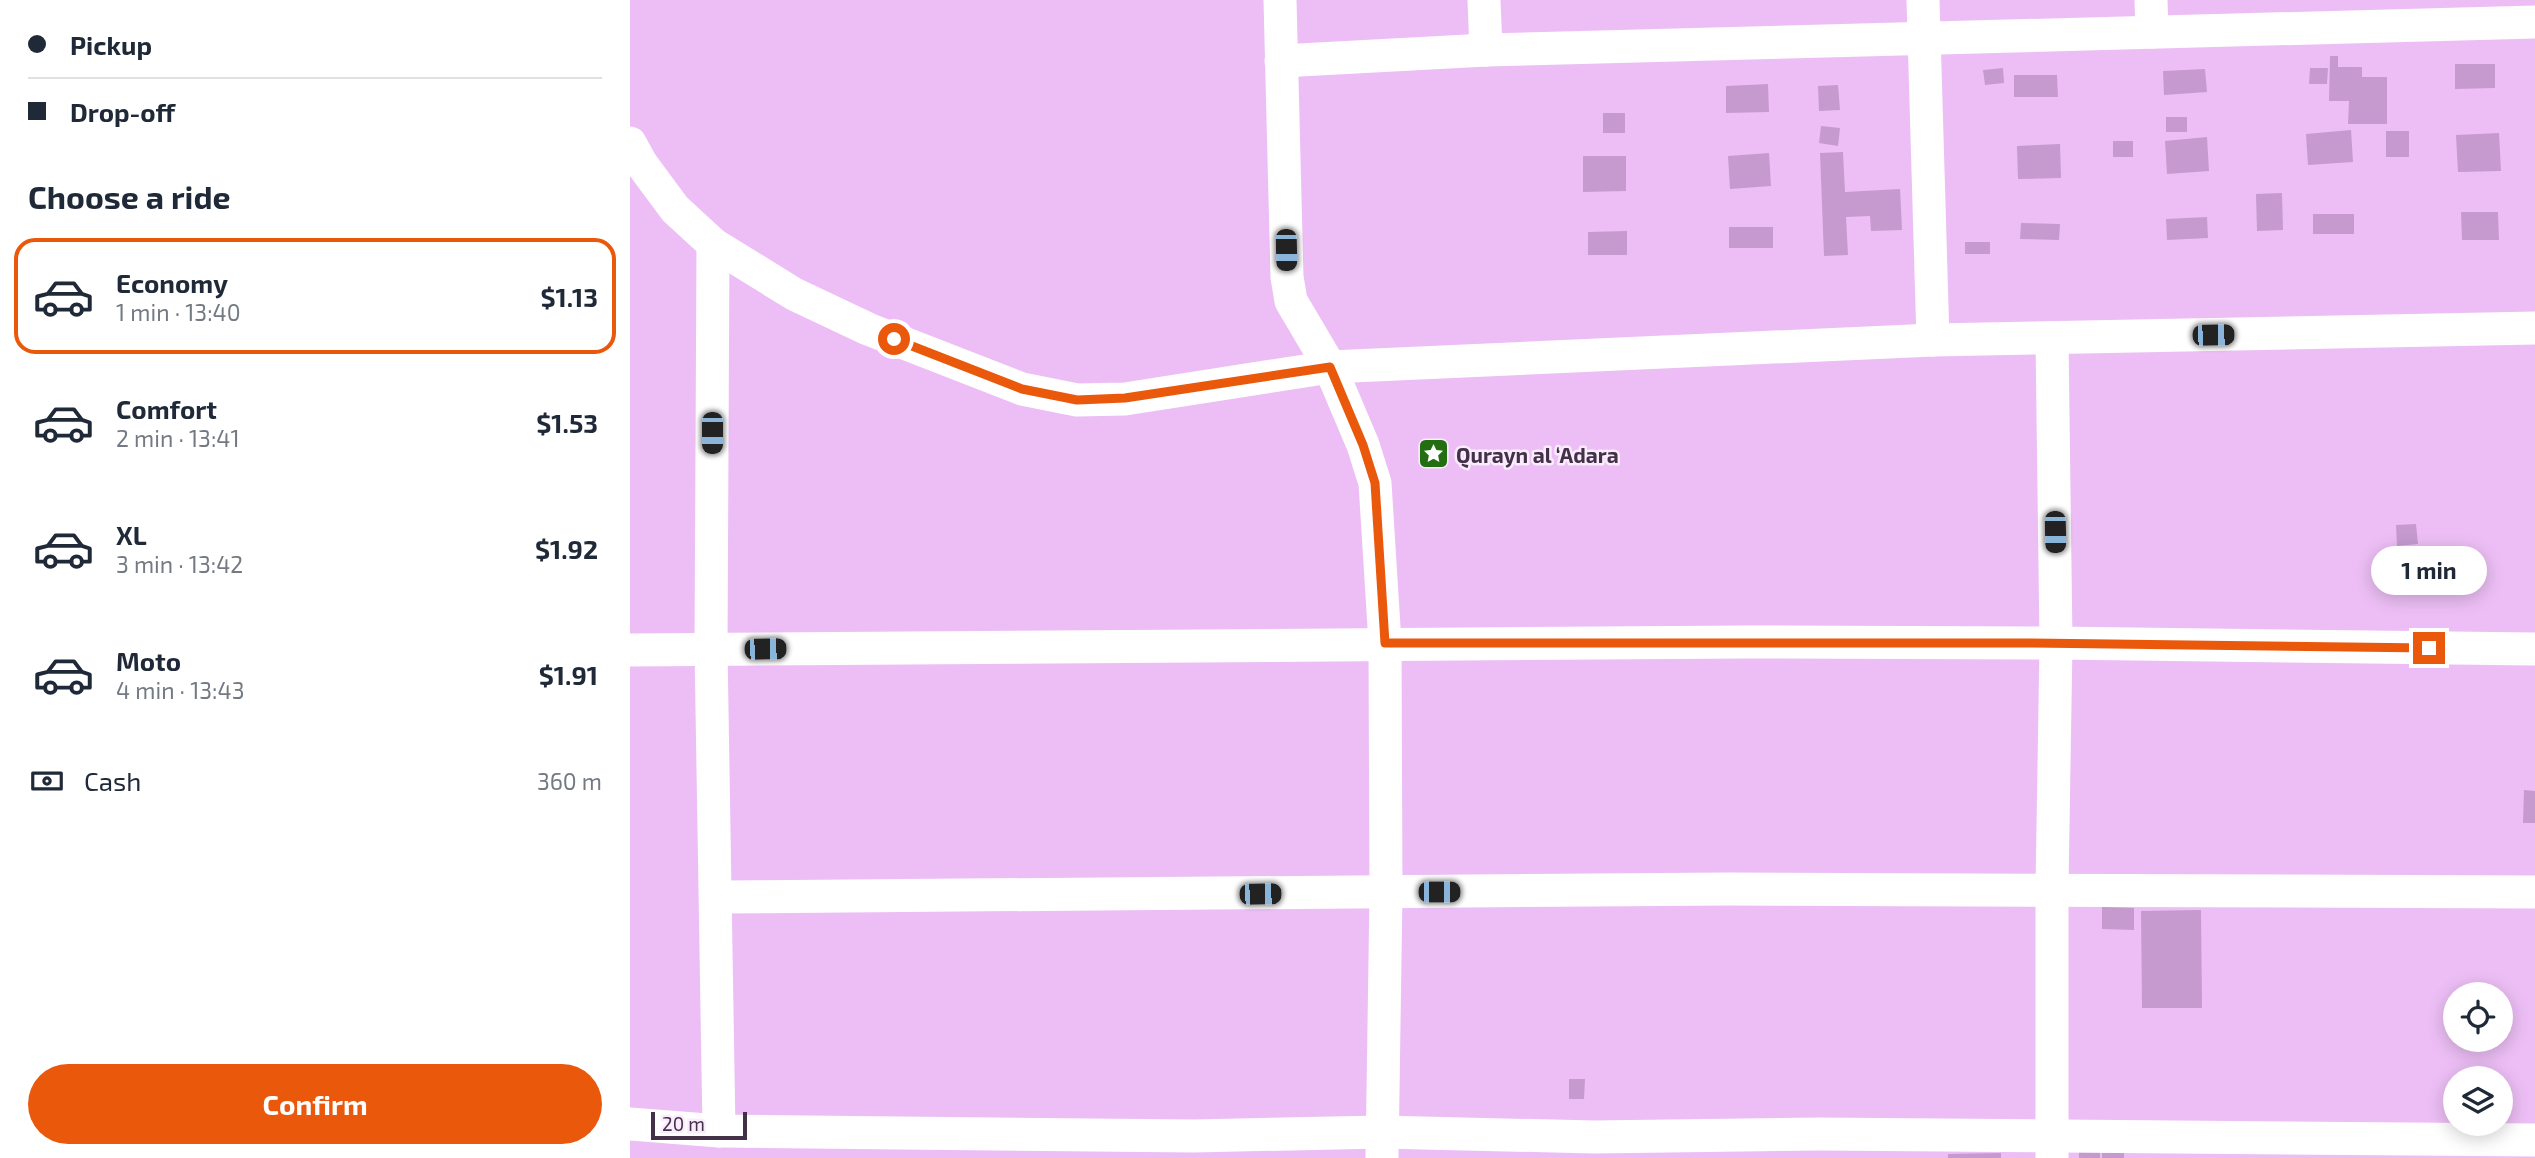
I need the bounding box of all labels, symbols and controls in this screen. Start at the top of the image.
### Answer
text: Pickup [70,29,152,60]
text: Drop-off [70,96,175,127]
text: Choose a ride [28,177,231,215]
car [1276,229,1297,271]
icon: car [32,265,95,328]
text: Economy [116,267,228,298]
text: $1.13 [541,281,598,312]
text: 1 min · 13:40 [116,298,241,326]
route start [878,323,910,355]
car [2192,324,2235,346]
icon: car [32,391,95,454]
text: Comfort [116,393,217,424]
text: $1.53 [536,407,598,438]
car [702,412,723,454]
text: 2 min · 13:41 [116,424,240,452]
place icon: Qurayn al ‘Adara [1416,437,1450,471]
place label: Qurayn al ‘Adara [1456,442,1619,468]
car [2045,511,2066,553]
icon: car [32,517,95,580]
text: XL [116,519,147,550]
text: $1.92 [535,533,598,564]
callout: 1 min [2371,546,2487,596]
text: 3 min · 13:42 [116,550,243,578]
text: 1 min [2401,556,2457,584]
route end [2413,632,2445,664]
car [744,638,787,660]
icon: car [32,643,95,706]
text: Moto [116,645,181,676]
text: $1.91 [539,659,598,690]
text: 4 min · 13:43 [116,676,244,704]
icon: cash [28,762,66,800]
text: Cash [84,765,141,796]
text: 360 m [537,767,602,795]
car [1419,882,1461,903]
car [1239,883,1282,905]
map controls [2443,982,2513,1136]
button: locate [2443,982,2513,1052]
button: Confirm [28,1064,602,1144]
button: layers [2443,1066,2513,1136]
scale bar [651,1109,747,1141]
text: 20 m [662,1112,705,1135]

